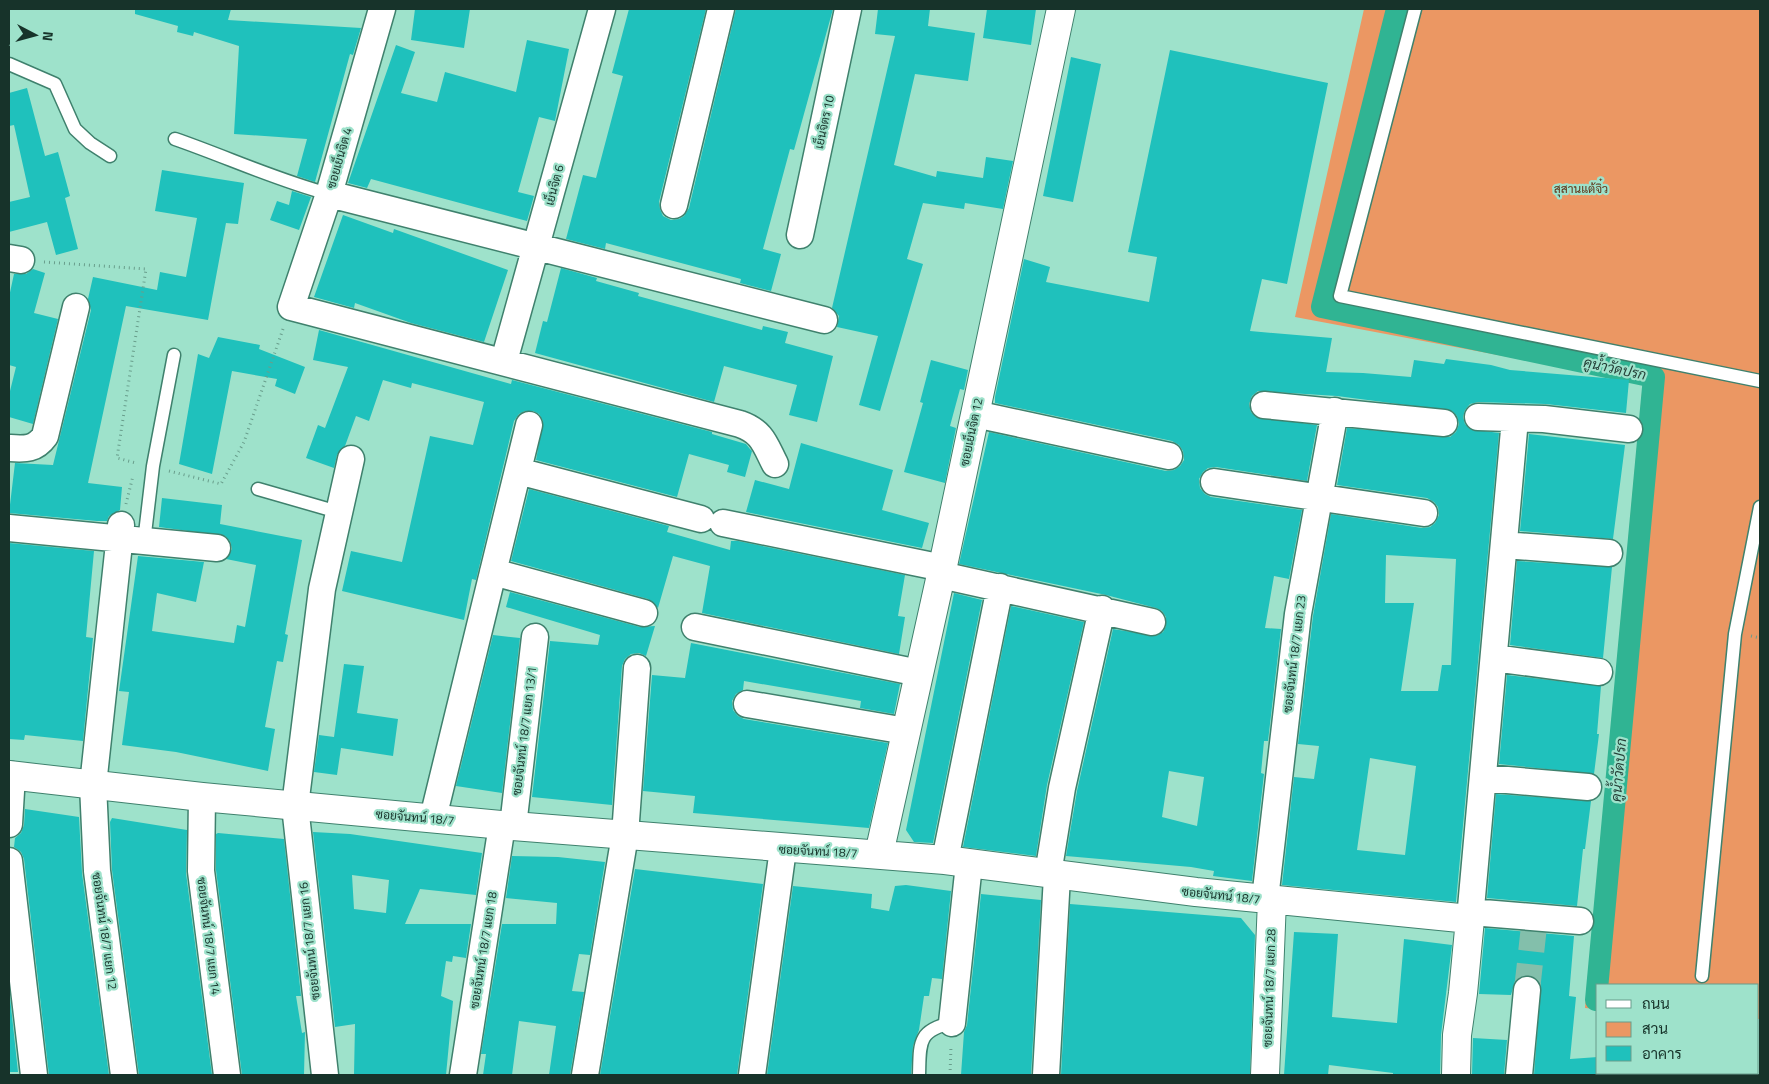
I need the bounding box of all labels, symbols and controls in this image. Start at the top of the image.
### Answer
north arrow [10,10,60,60]
text: N [37,30,59,42]
street label: เย็นจิตร 10 [809,93,839,150]
street label: ซอยเย็นจิต 4 [321,125,357,191]
street label: เย็นจิต 6 [539,162,569,208]
park label: สุสานแต้จิ๋ว [1554,178,1608,198]
water label: คูน้ำวัดปรก [1582,350,1649,385]
street label: ซอยเย็นจิต 12 [954,396,988,468]
street label: ซอยจันทน์ 18/7 แยก 23 [1277,594,1311,714]
street label: ซอยจันทน์ 18/7 แยก 13/1 [507,665,541,797]
water label: คูน้ำวัดปรก [1604,737,1631,803]
street label: ซอยจันทน์ 18/7 [375,804,455,830]
street label: ซอยจันทน์ 18/7 [778,839,858,863]
street label: ซอยจันทน์ 18/7 แยก 12 [87,871,123,991]
street label: ซอยจันทน์ 18/7 แยก 14 [192,876,226,996]
street label: ซอยจันทน์ 18/7 แยก 16 [293,881,325,1001]
street label: ซอยจันทน์ 18/7 [1181,881,1261,909]
street label: ซอยจันทน์ 18/7 แยก 18 [464,890,502,1010]
street label: ซอยจันทน์ 18/7 แยก 28 [1257,928,1281,1047]
legend [1596,984,1759,1074]
text: ถนน [1642,992,1670,1015]
text: สวน [1642,1017,1668,1040]
text: อาคาร [1642,1042,1682,1065]

